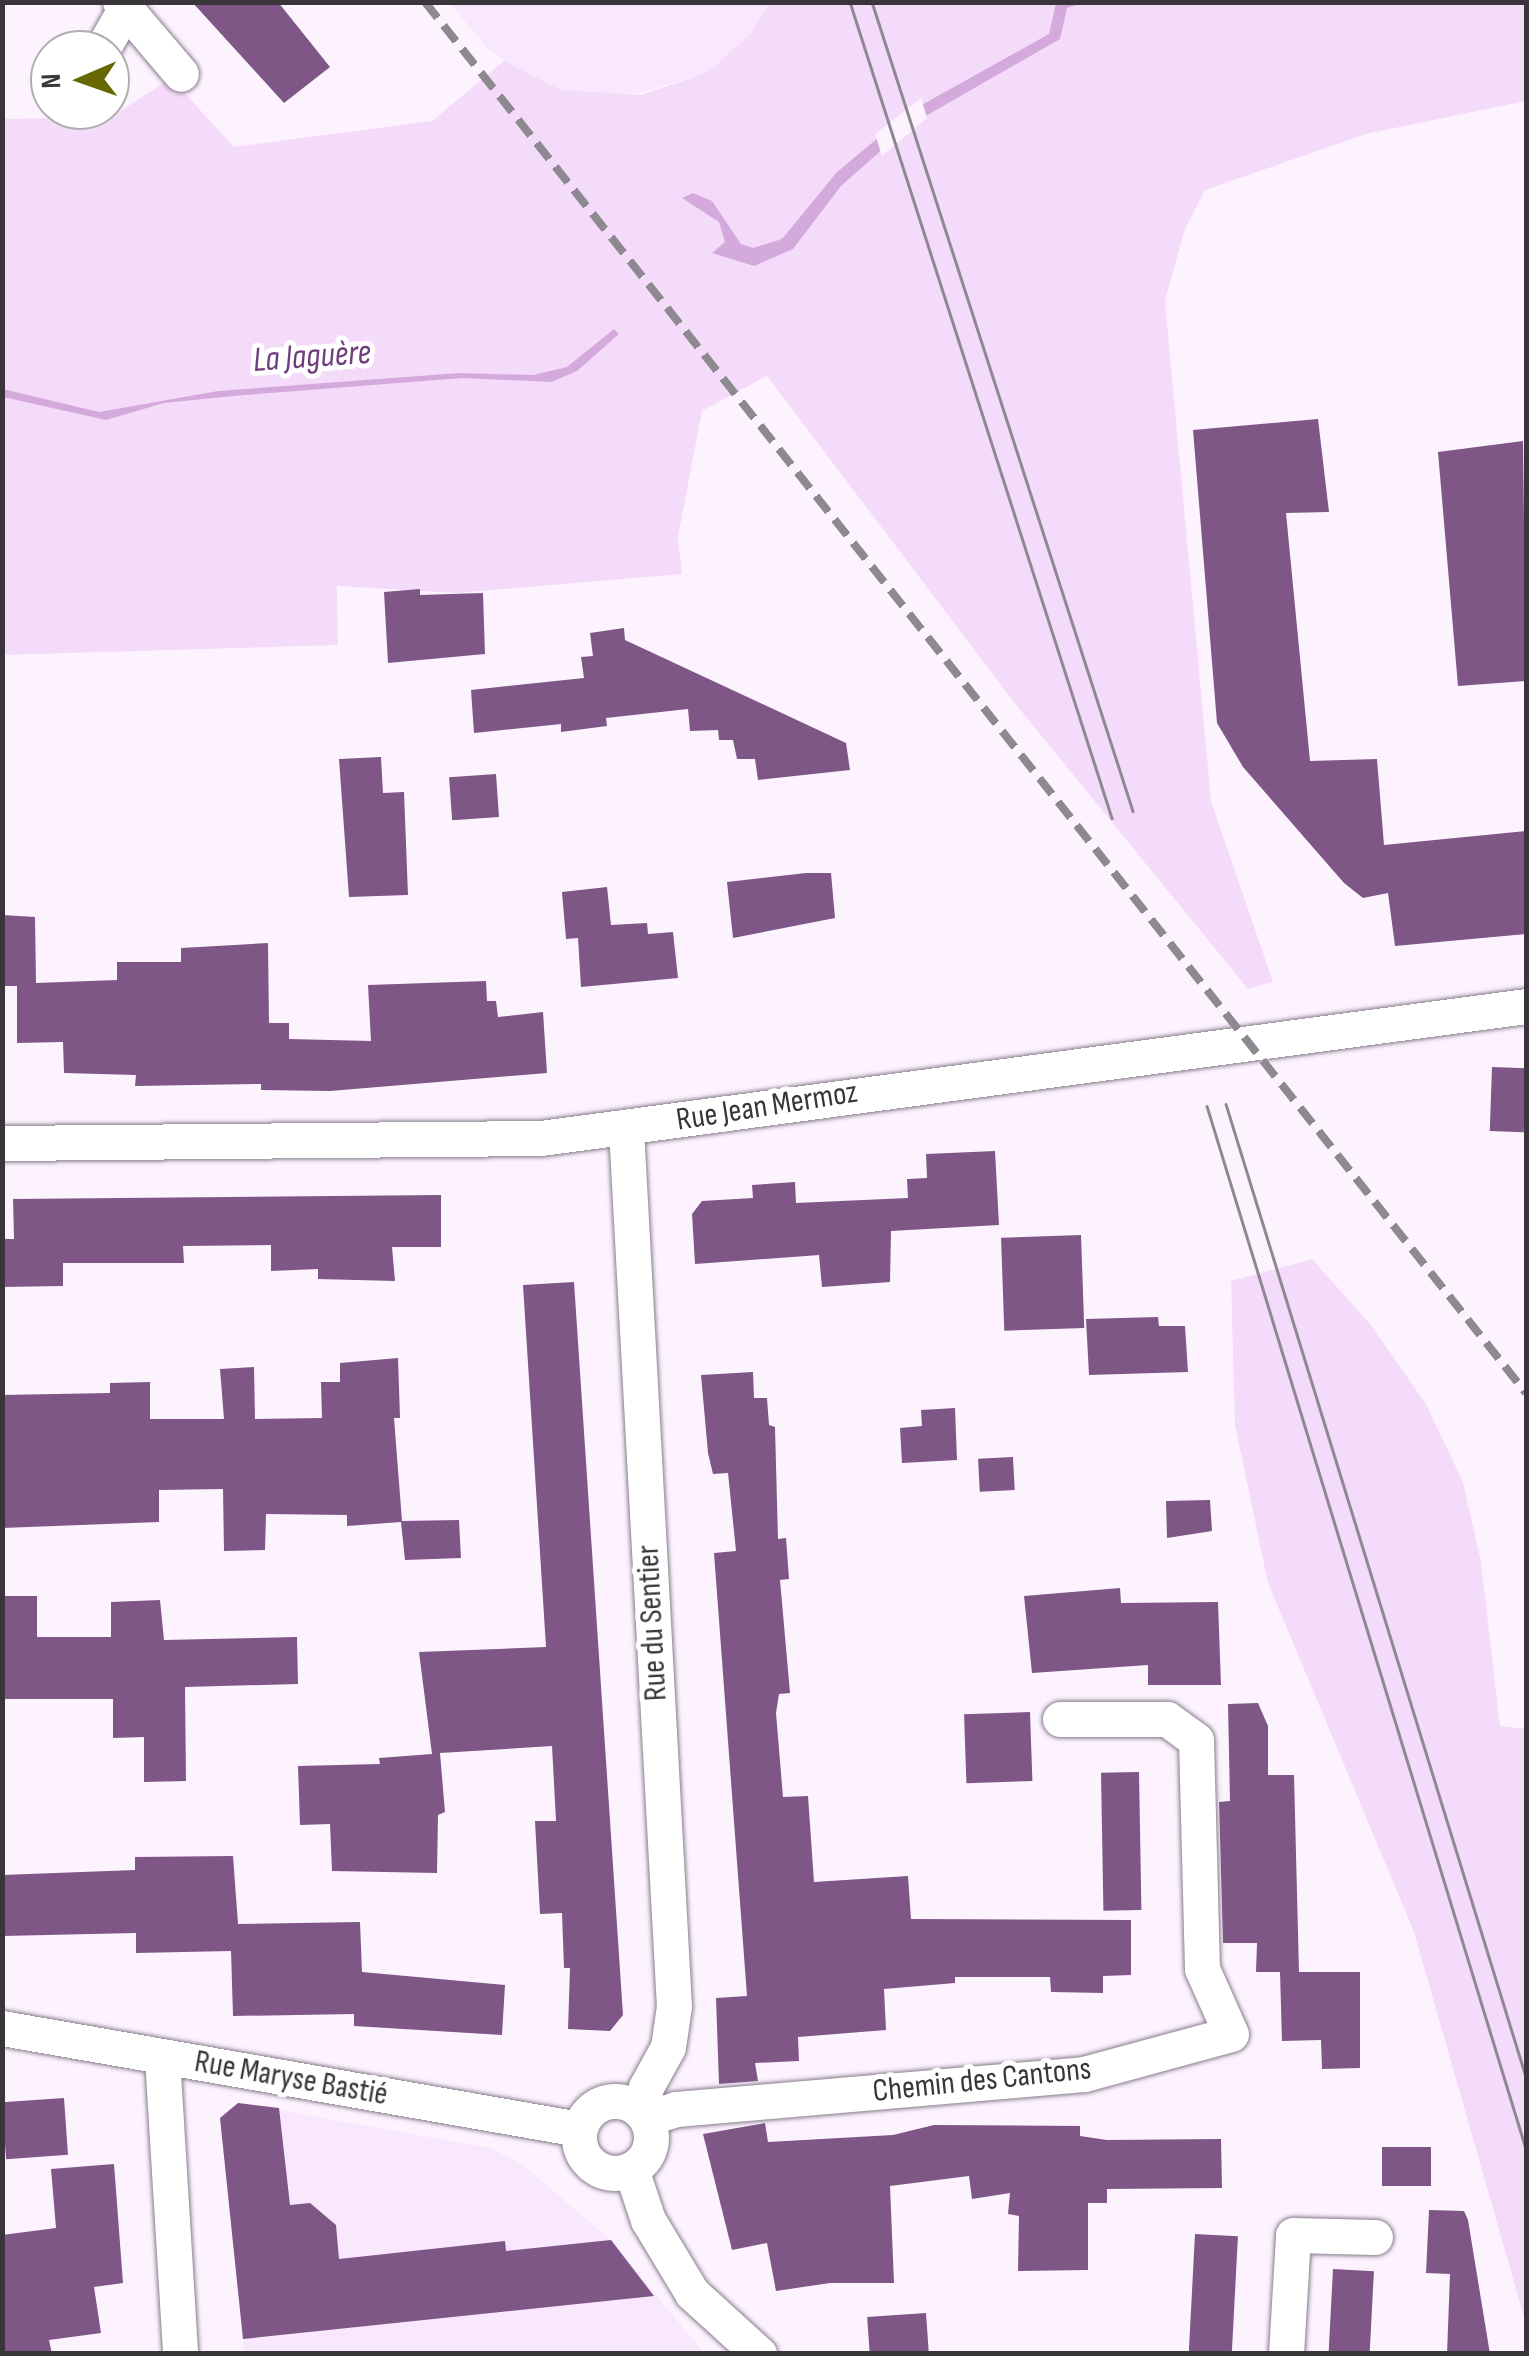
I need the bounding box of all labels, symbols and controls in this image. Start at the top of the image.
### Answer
north arrow [30,30,130,130]
text: N [35,73,68,89]
water label: La Jaguère [252,332,372,382]
street label: Rue Jean Mermoz [674,1074,860,1140]
street label: Rue du Sentier [630,1544,676,1702]
street label: Rue Maryse Bastié [191,2043,391,2115]
street label: Chemin des Cantons [871,2050,1093,2112]

